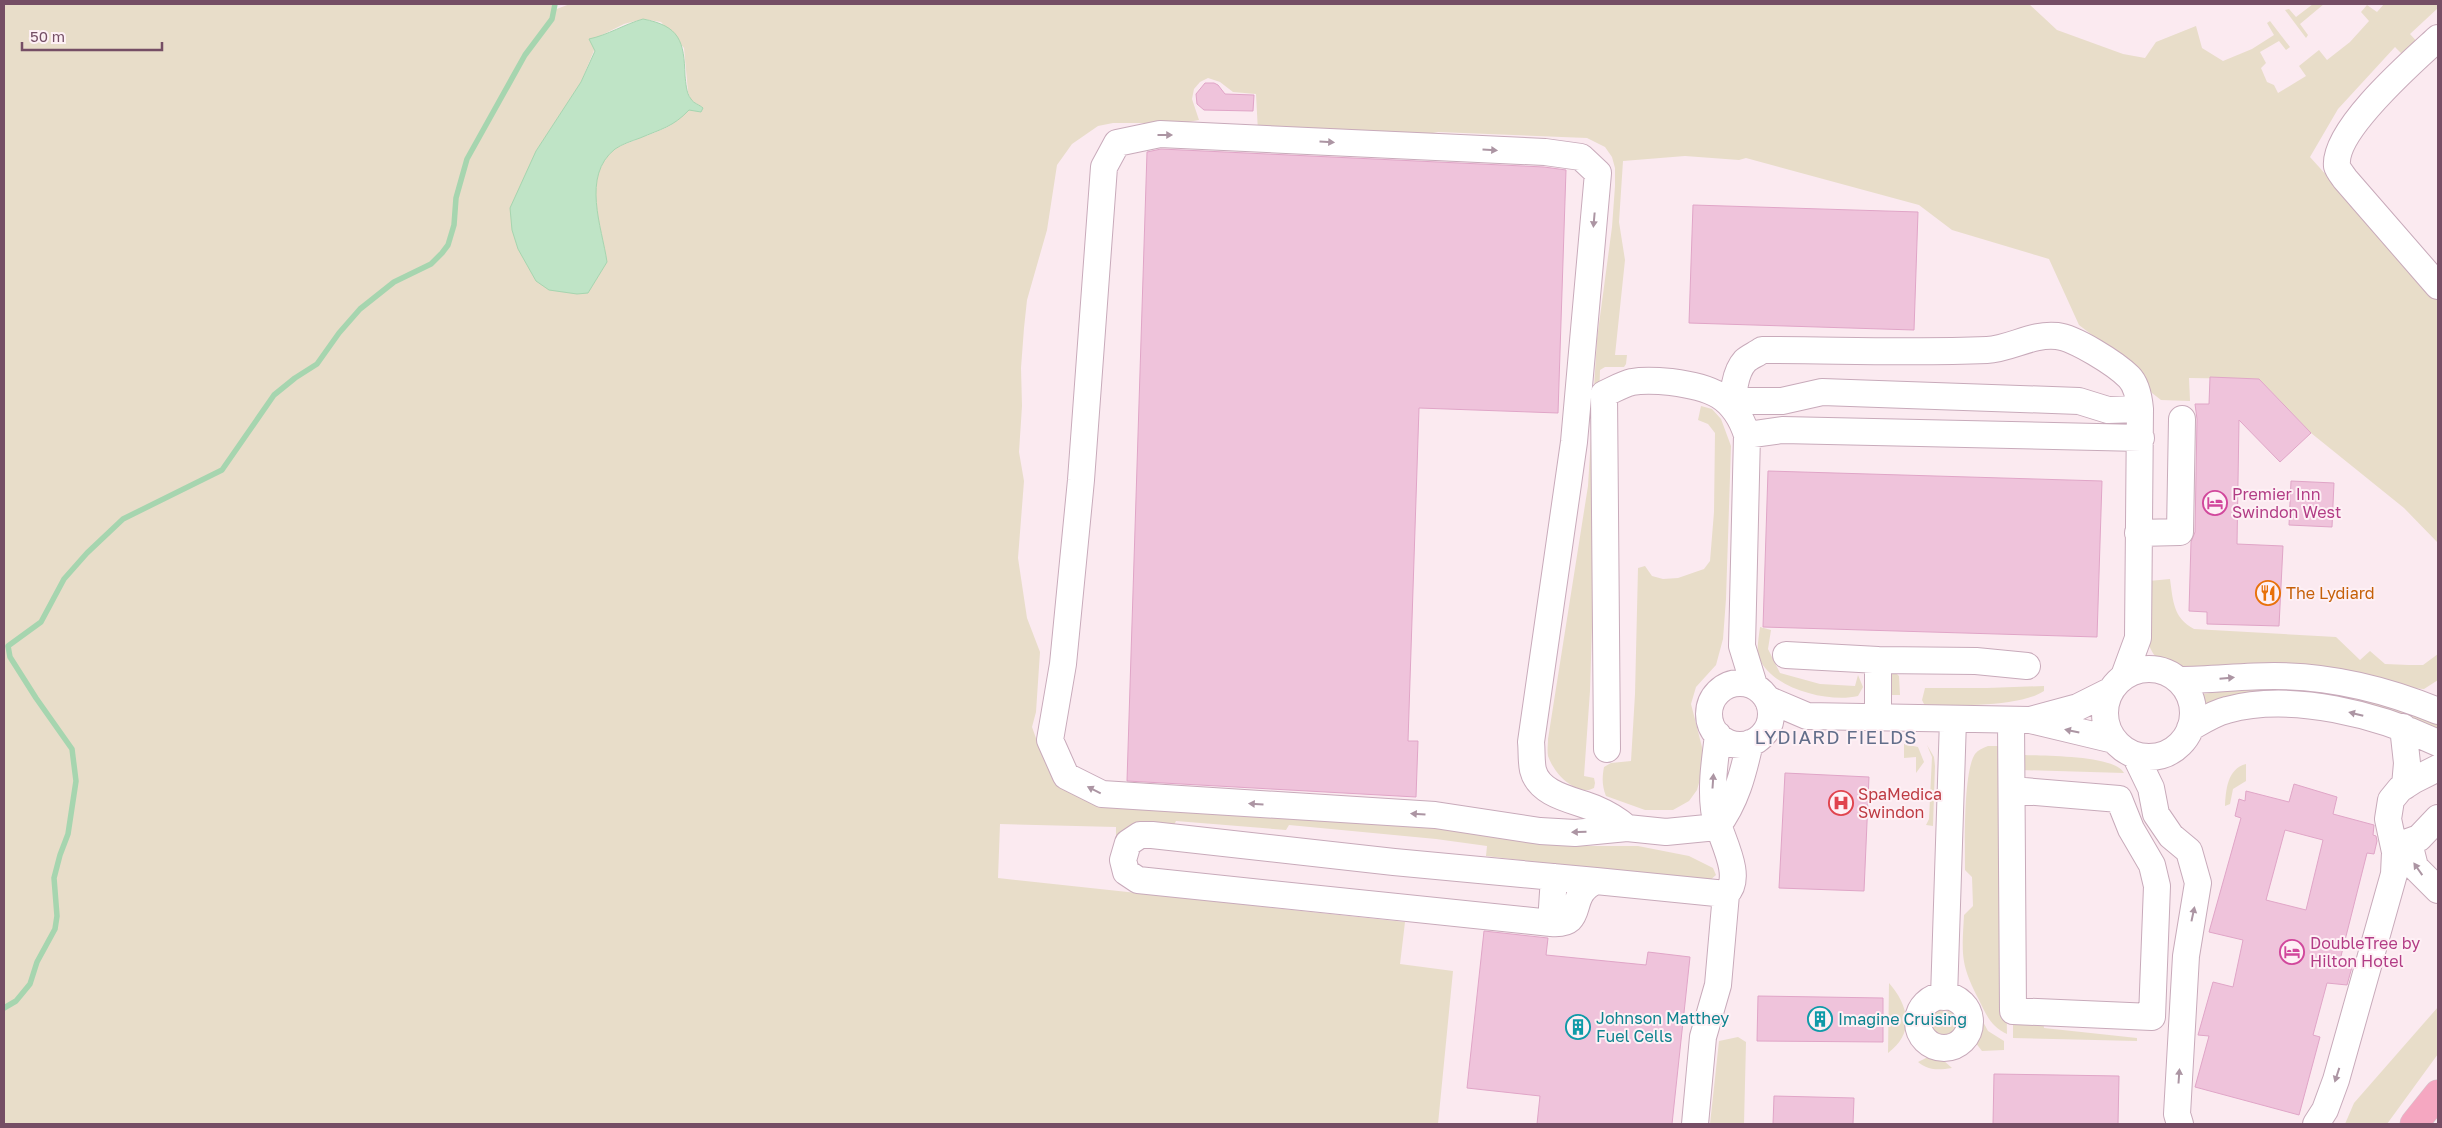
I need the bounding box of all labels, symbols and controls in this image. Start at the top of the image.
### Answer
scale bar [22,20,162,52]
text: 50 m [30,27,65,45]
one-way arrow [1157,131,1173,139]
one-way arrow [1320,138,1336,146]
one-way arrow [1482,146,1498,154]
one-way arrow [1590,212,1598,228]
place label: Premier Inn Swindon West [2232,484,2341,522]
hotel icon: Premier Inn Swindon West [2202,490,2228,516]
restaurant icon: The Lydiard [2255,580,2281,606]
place label: The Lydiard [2286,583,2375,603]
one-way arrow [2220,674,2236,682]
one-way arrow [2349,710,2364,718]
district label: LYDIARD FIELDS [1755,725,1917,748]
one-way arrow [2064,727,2079,735]
one-way arrow [1710,773,1718,789]
place label: SpaMedica Swindon [1858,784,1942,822]
one-way arrow [1087,786,1101,794]
hospital icon: SpaMedica Swindon [1828,790,1854,816]
one-way arrow [1247,799,1263,807]
one-way arrow [1409,809,1425,817]
one-way arrow [1571,829,1587,837]
one-way arrow [2413,862,2423,876]
one-way arrow [2189,906,2197,922]
place label: DoubleTree by Hilton Hotel [2310,933,2420,971]
hotel icon: DoubleTree by Hilton Hotel [2279,939,2305,965]
building icon: Imagine Cruising [1807,1006,1833,1032]
place label: Johnson Matthey Fuel Cells [1596,1008,1729,1046]
place label: Imagine Cruising [1838,1009,1967,1029]
building icon: Johnson Matthey Fuel Cells [1565,1014,1591,1040]
one-way arrow [2176,1068,2184,1084]
one-way arrow [2333,1068,2341,1083]

